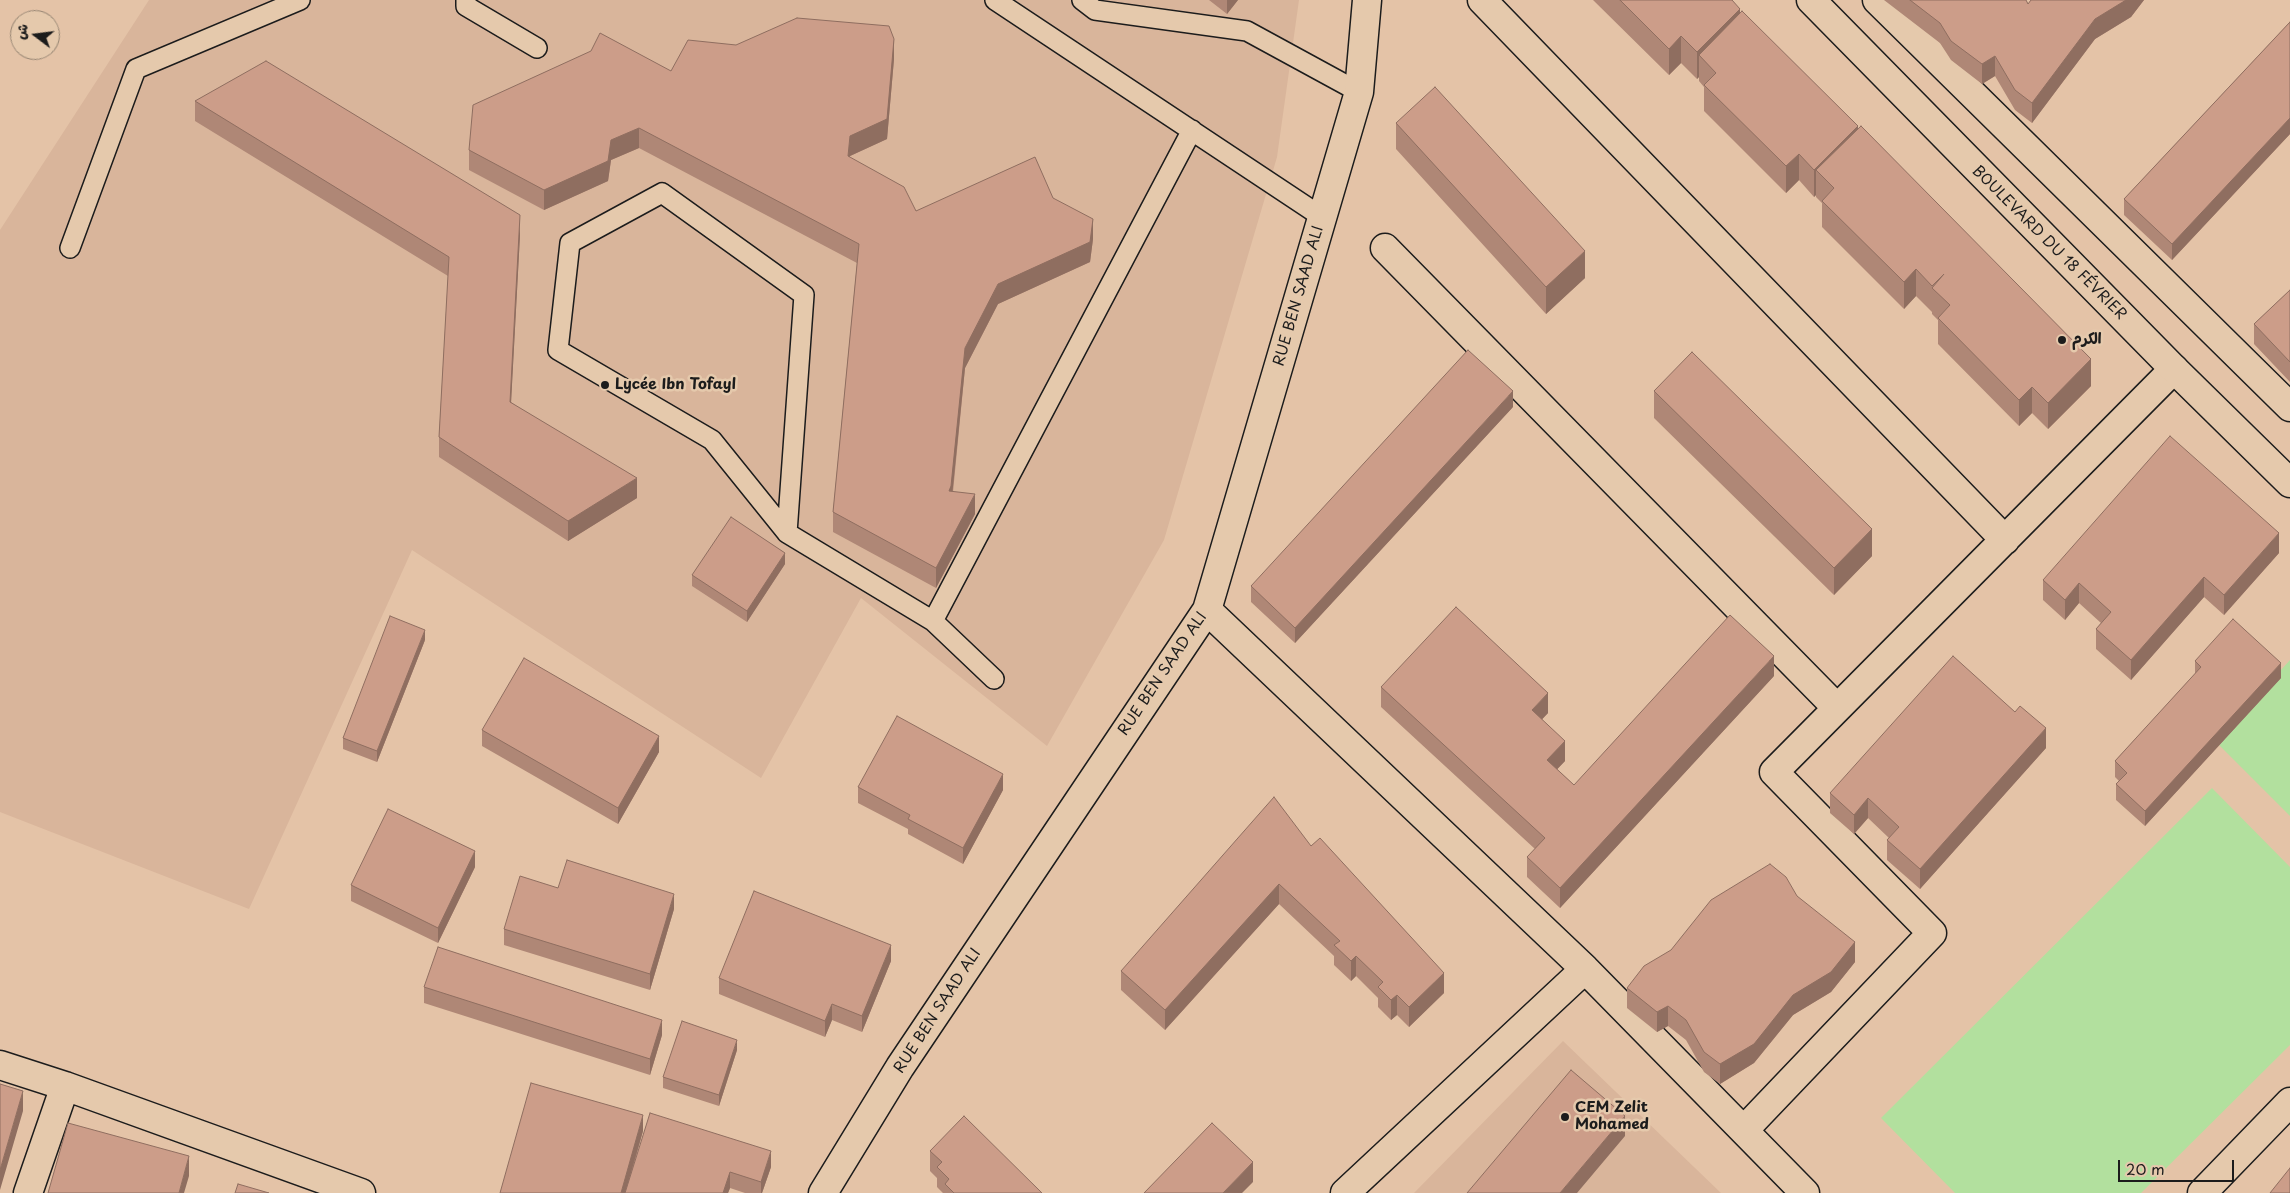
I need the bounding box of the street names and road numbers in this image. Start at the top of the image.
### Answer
street label: BOULEVARD DU 18 FÉVRIER [1968,162,2130,324]
street label: RUE BEN SAAD ALI [1270,224,1328,368]
street label: RUE BEN SAAD ALI [1115,609,1211,739]
street label: RUE BEN SAAD ALI [891,945,985,1077]

